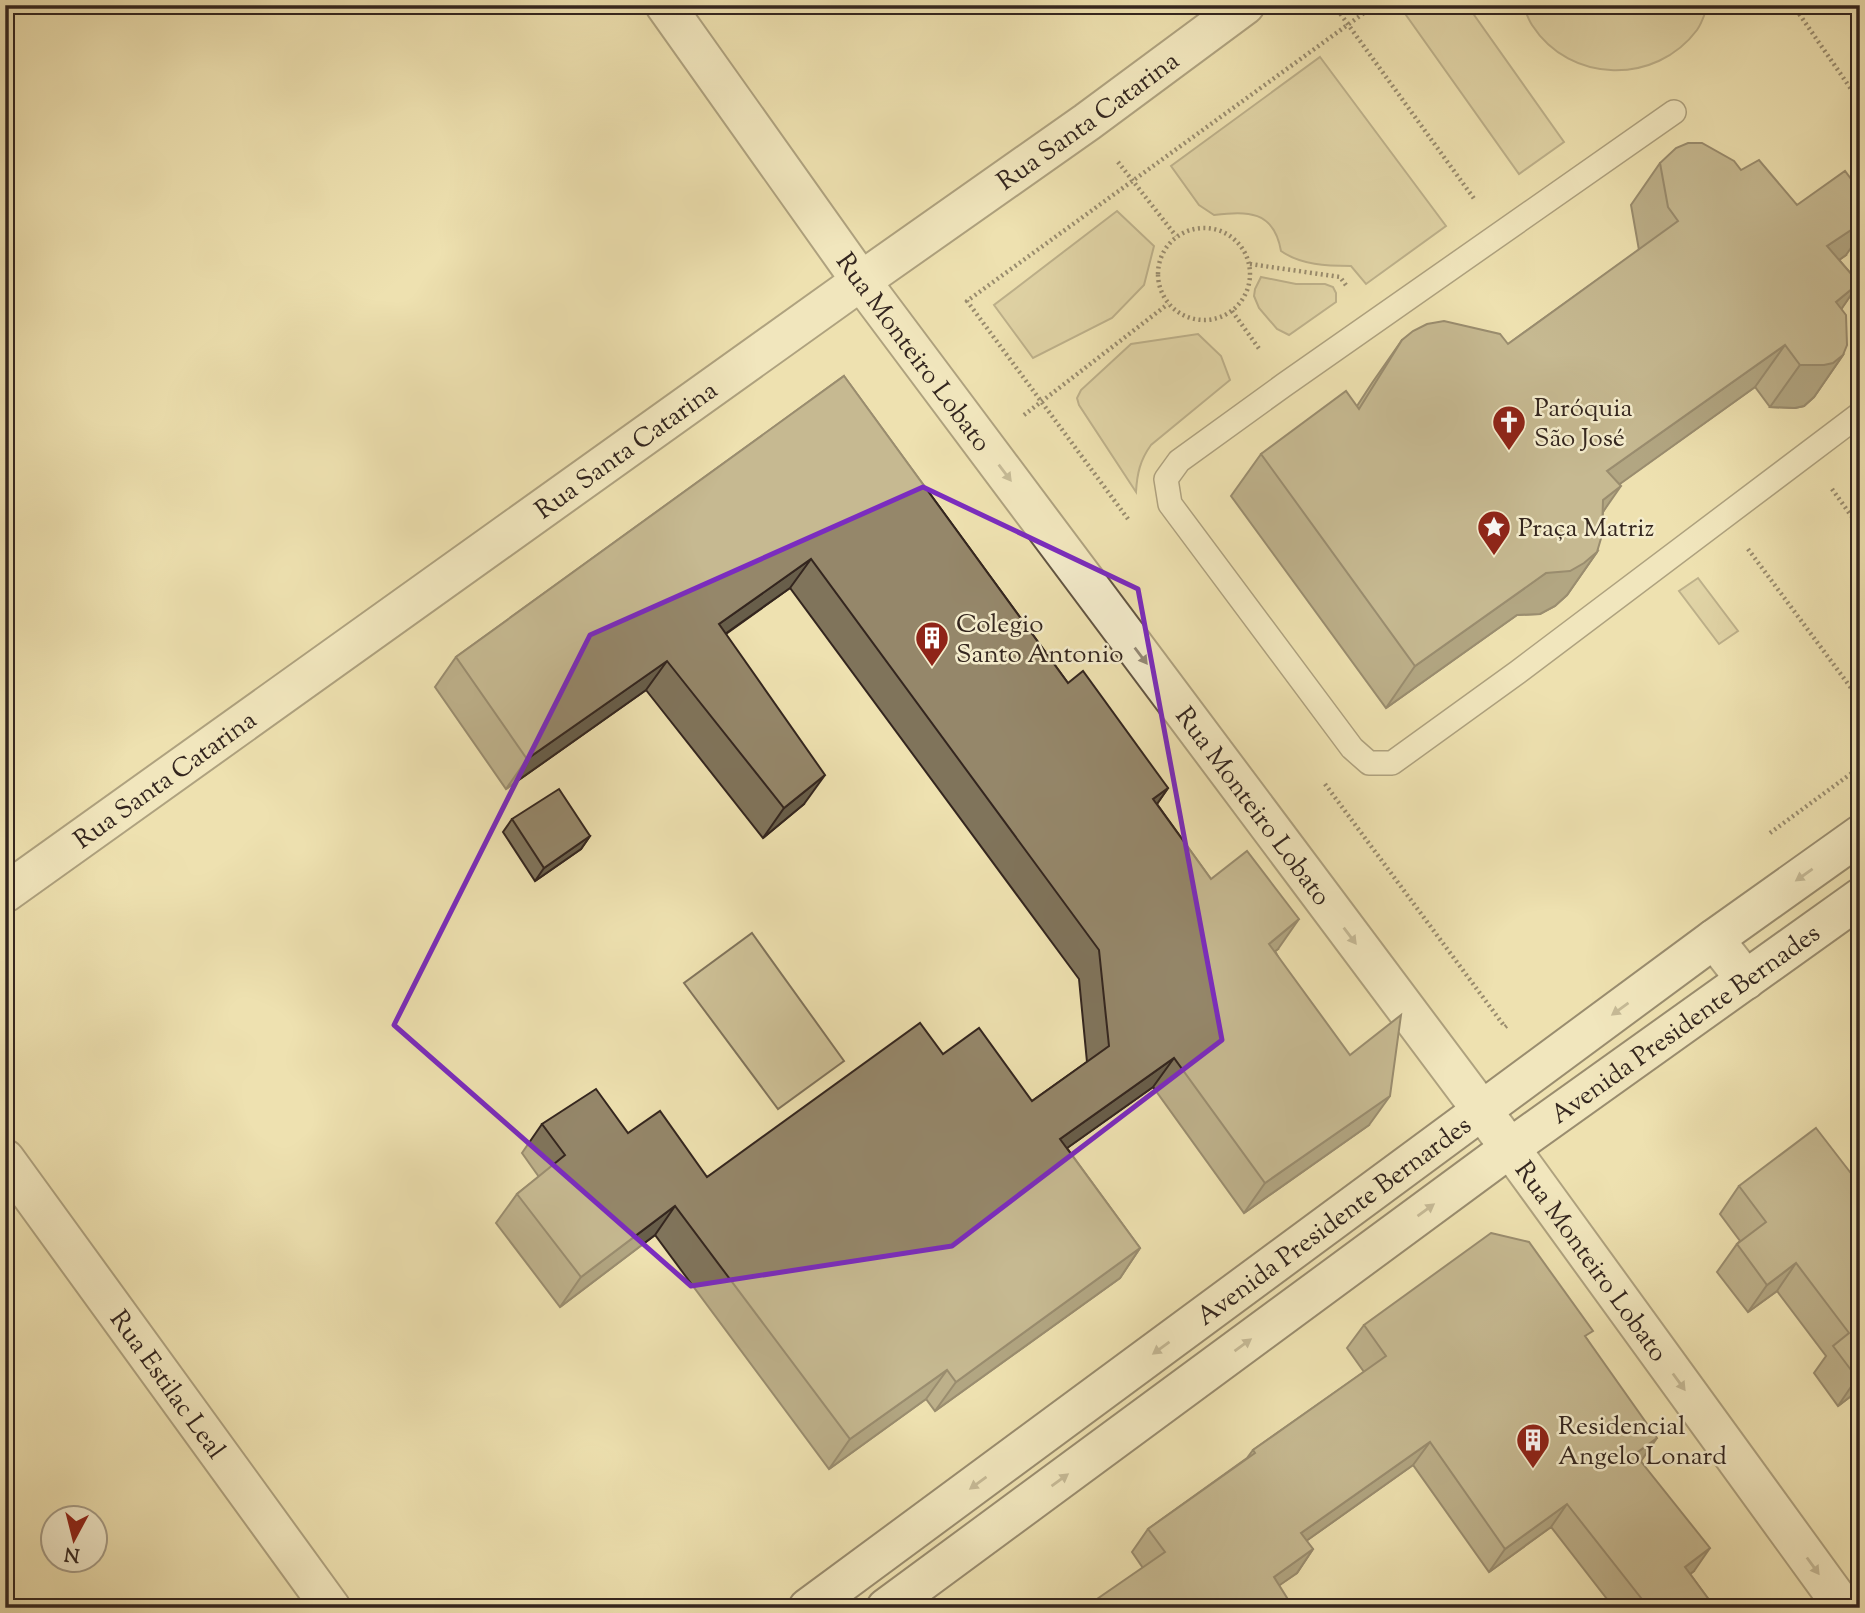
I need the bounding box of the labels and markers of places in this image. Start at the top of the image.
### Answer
place label: Paróquia São José [1534,391,1633,458]
church icon: Paróquia São José [1490,403,1528,452]
place icon: Praça Matriz [1475,508,1513,557]
place label: Praça Matriz [1518,511,1655,548]
place label: Colegio Santo Antonio [956,607,1123,674]
building icon: Colegio Santo Antonio [913,619,951,668]
place label: Residencial Angelo Lonard [1558,1409,1727,1476]
building icon: Residencial Angelo Lonard [1514,1421,1552,1470]

